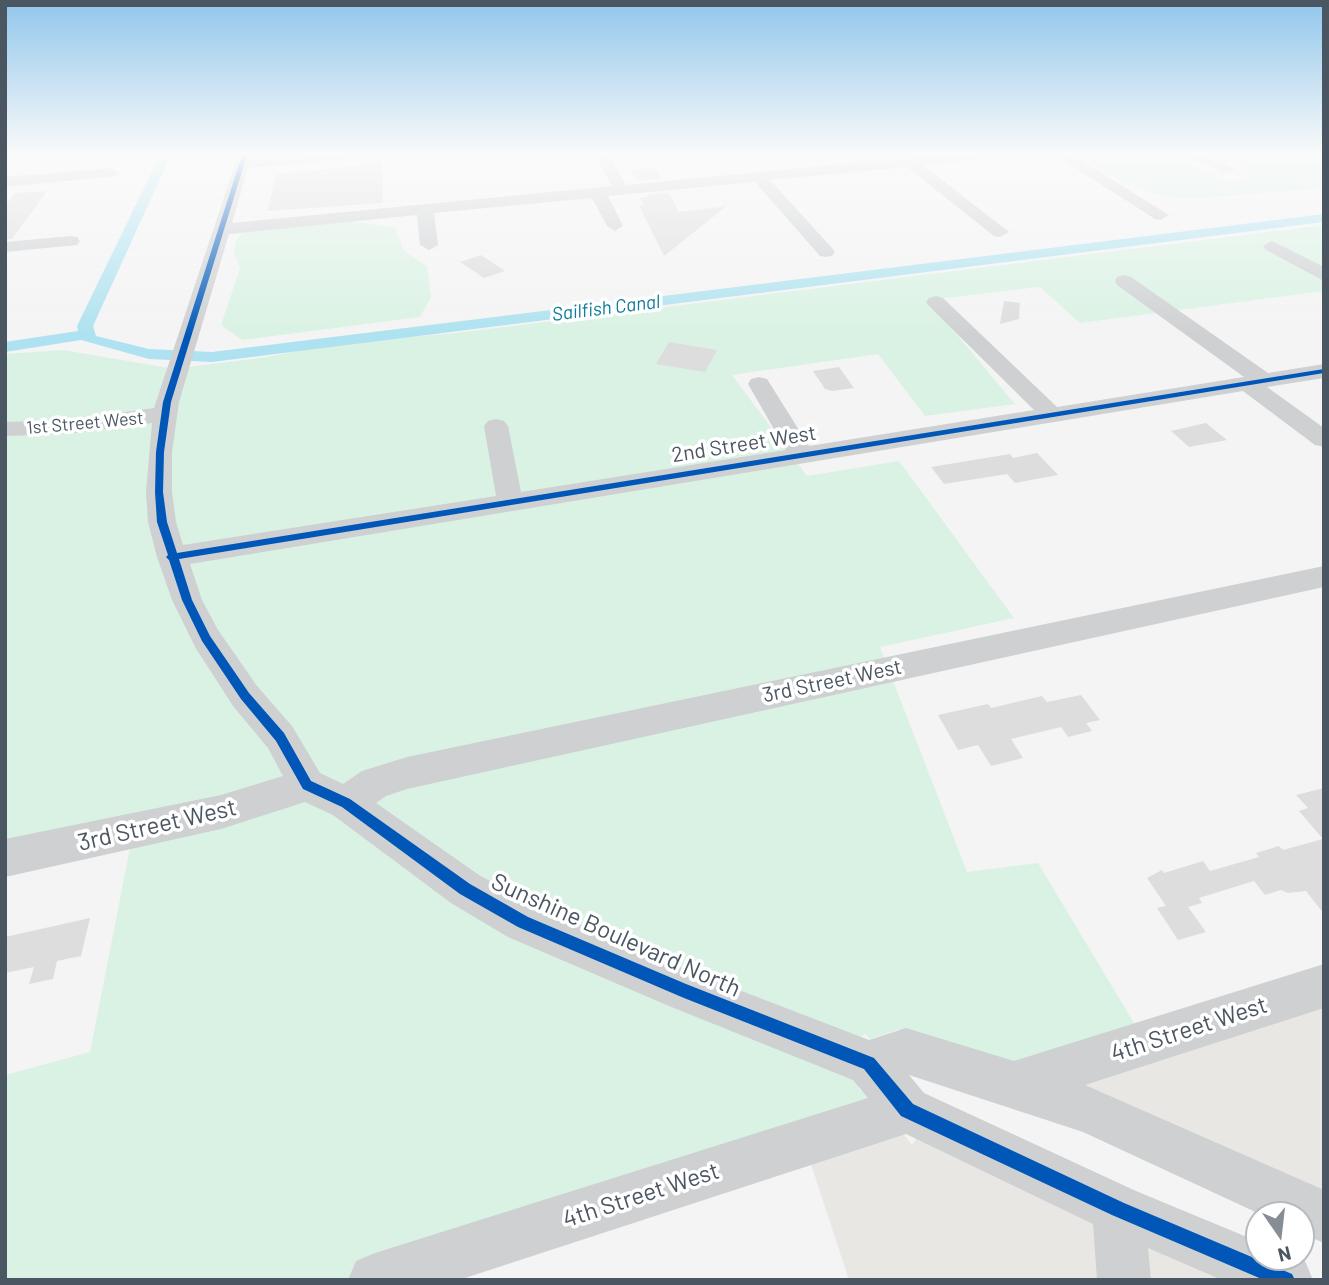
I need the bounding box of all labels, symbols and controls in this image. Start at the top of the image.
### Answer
water label: Sailfish Canal [551,290,661,326]
street label: 1st Street West [26,407,144,439]
street label: 2nd Street West [670,420,818,468]
street label: 3rd Street West [760,654,904,708]
street label: 3rd Street West [75,793,239,857]
street label: Sunshine Boulevard North [487,867,745,1003]
street label: 4th Street West [1107,990,1271,1068]
street label: 4th Street West [559,1156,723,1234]
north arrow [1245,1201,1315,1271]
text: N [1276,1242,1294,1268]

